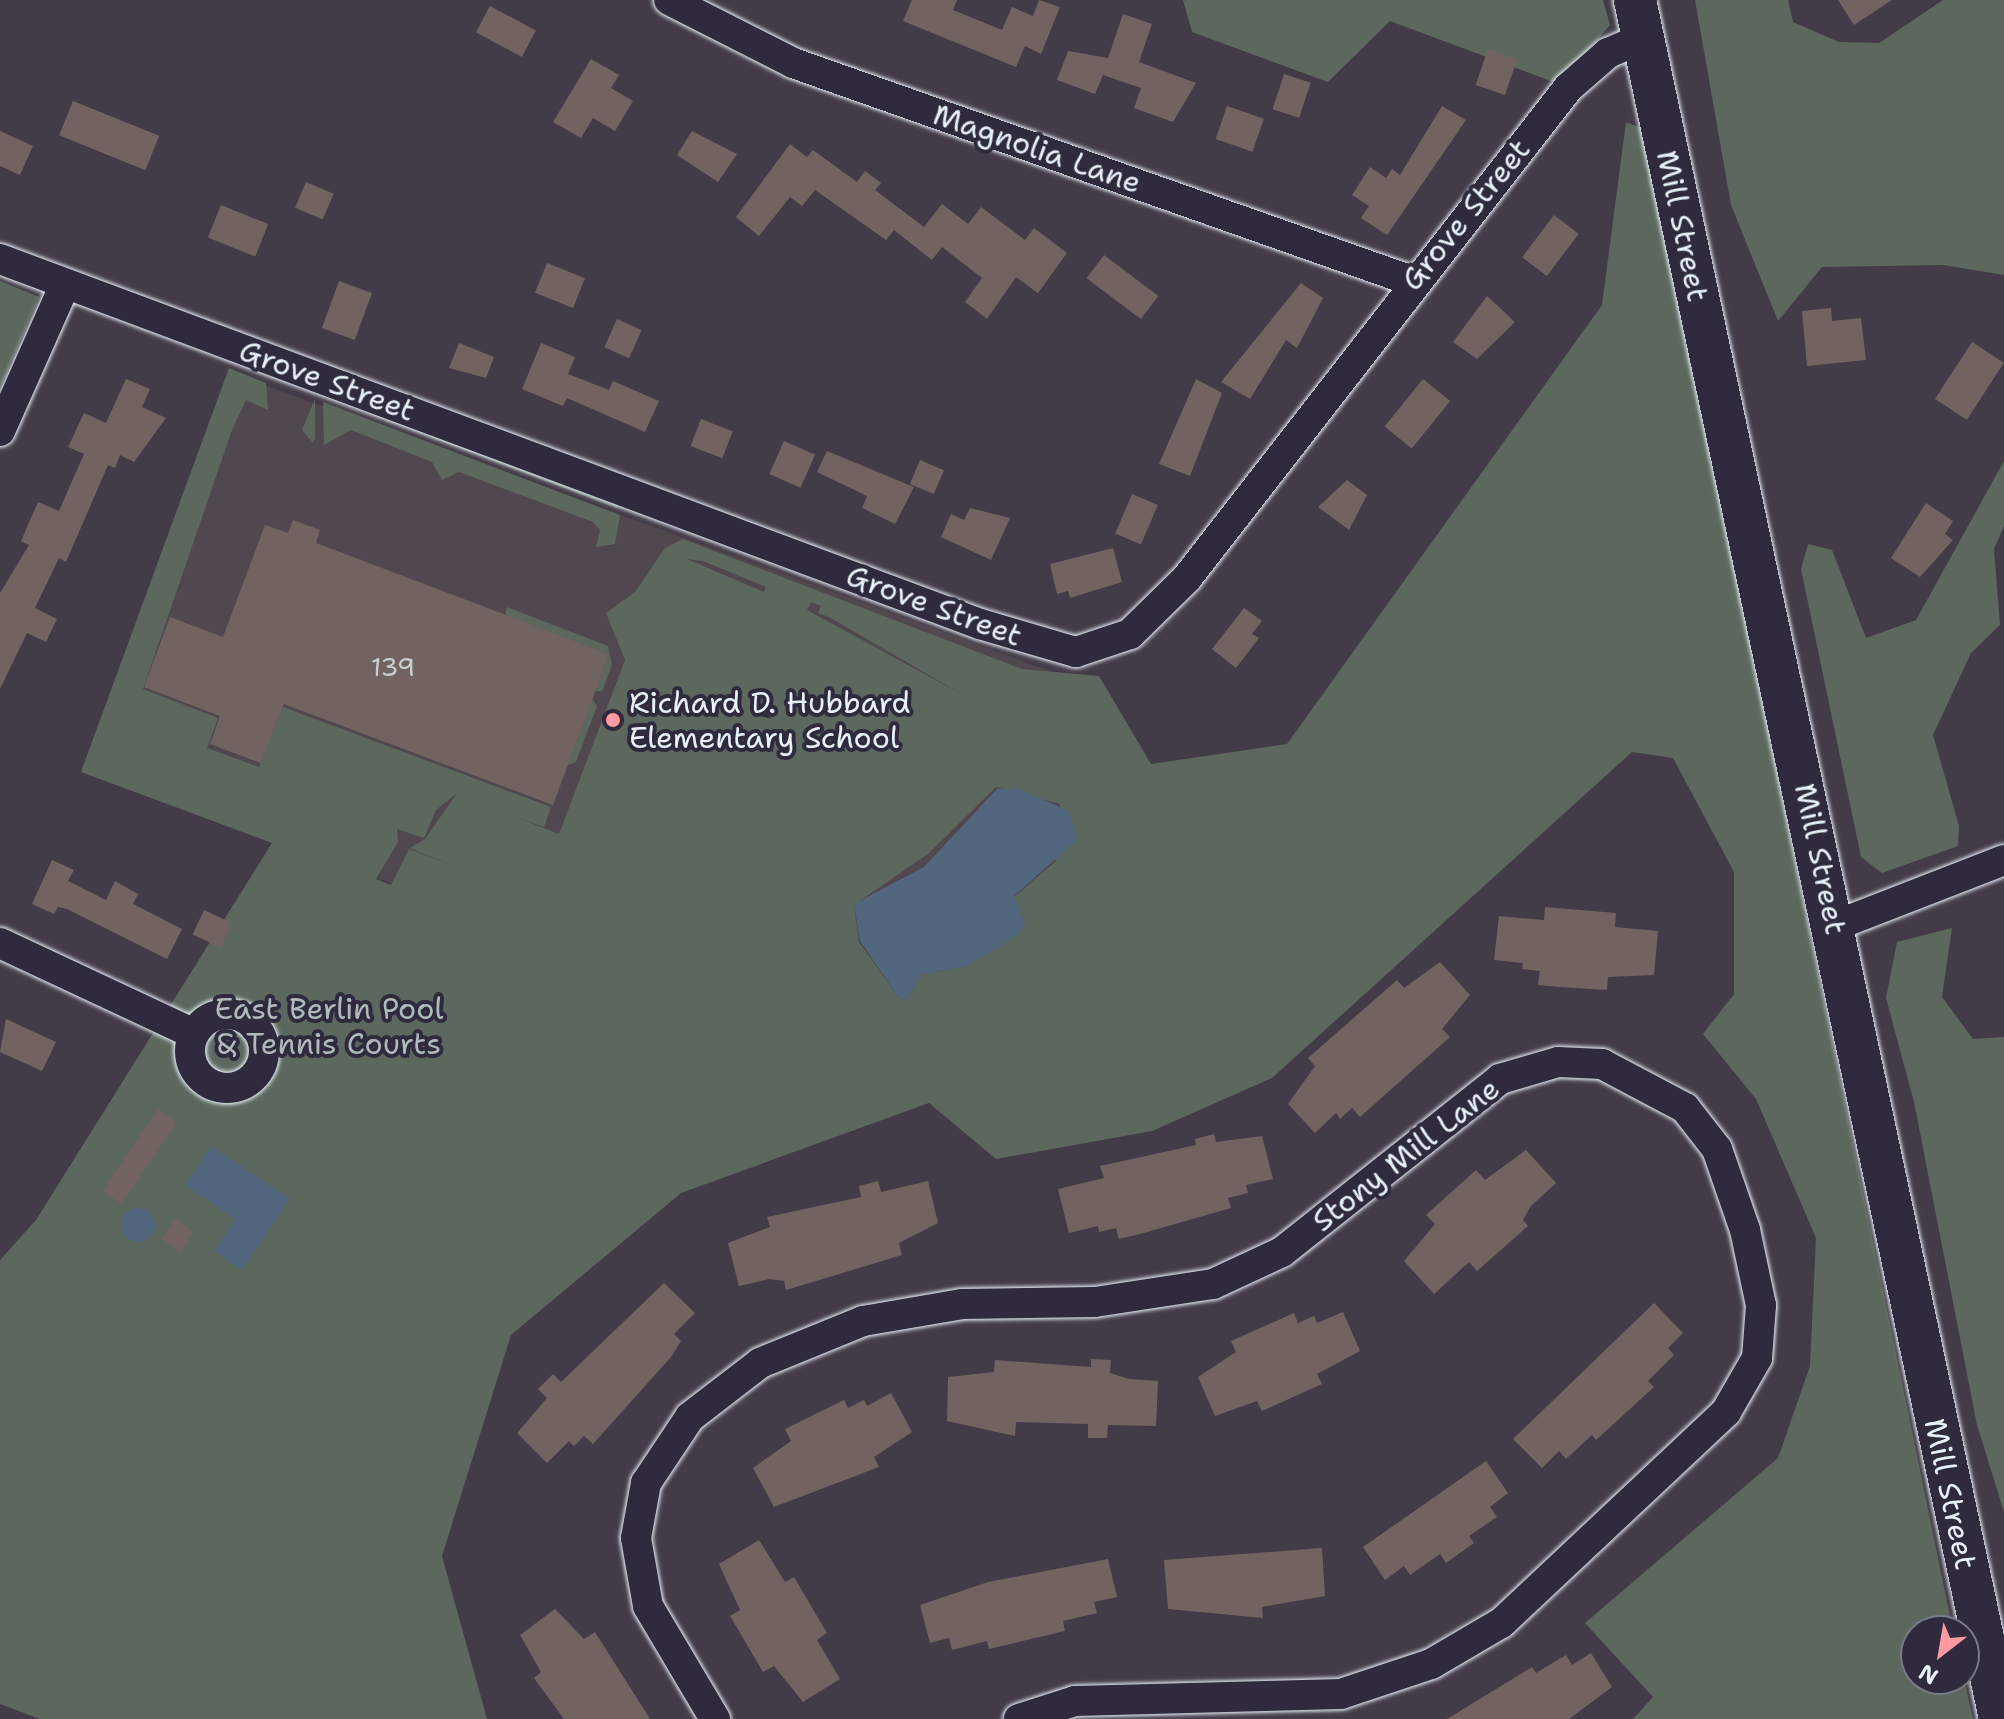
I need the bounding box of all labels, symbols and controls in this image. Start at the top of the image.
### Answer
street label: Magnolia Lane [928,97,1146,201]
street label: Grove Street [1394,132,1538,298]
street label: Mill Street [1648,147,1716,305]
street label: Grove Street [234,333,420,429]
street label: Grove Street [841,558,1027,654]
house number: 139 [371,651,415,683]
place label: Richard D. Hubbard Elementary School [629,685,911,756]
marker: Richard D. Hubbard Elementary School [604,711,622,729]
street label: Mill Street [1786,780,1854,938]
park label: East Berlin Pool & Tennis Courts [215,991,443,1062]
street label: Stony Mill Lane [1305,1071,1507,1239]
street label: Mill Street [1916,1415,1984,1573]
north arrow [1900,1615,1980,1695]
text: N [1913,1657,1943,1691]

